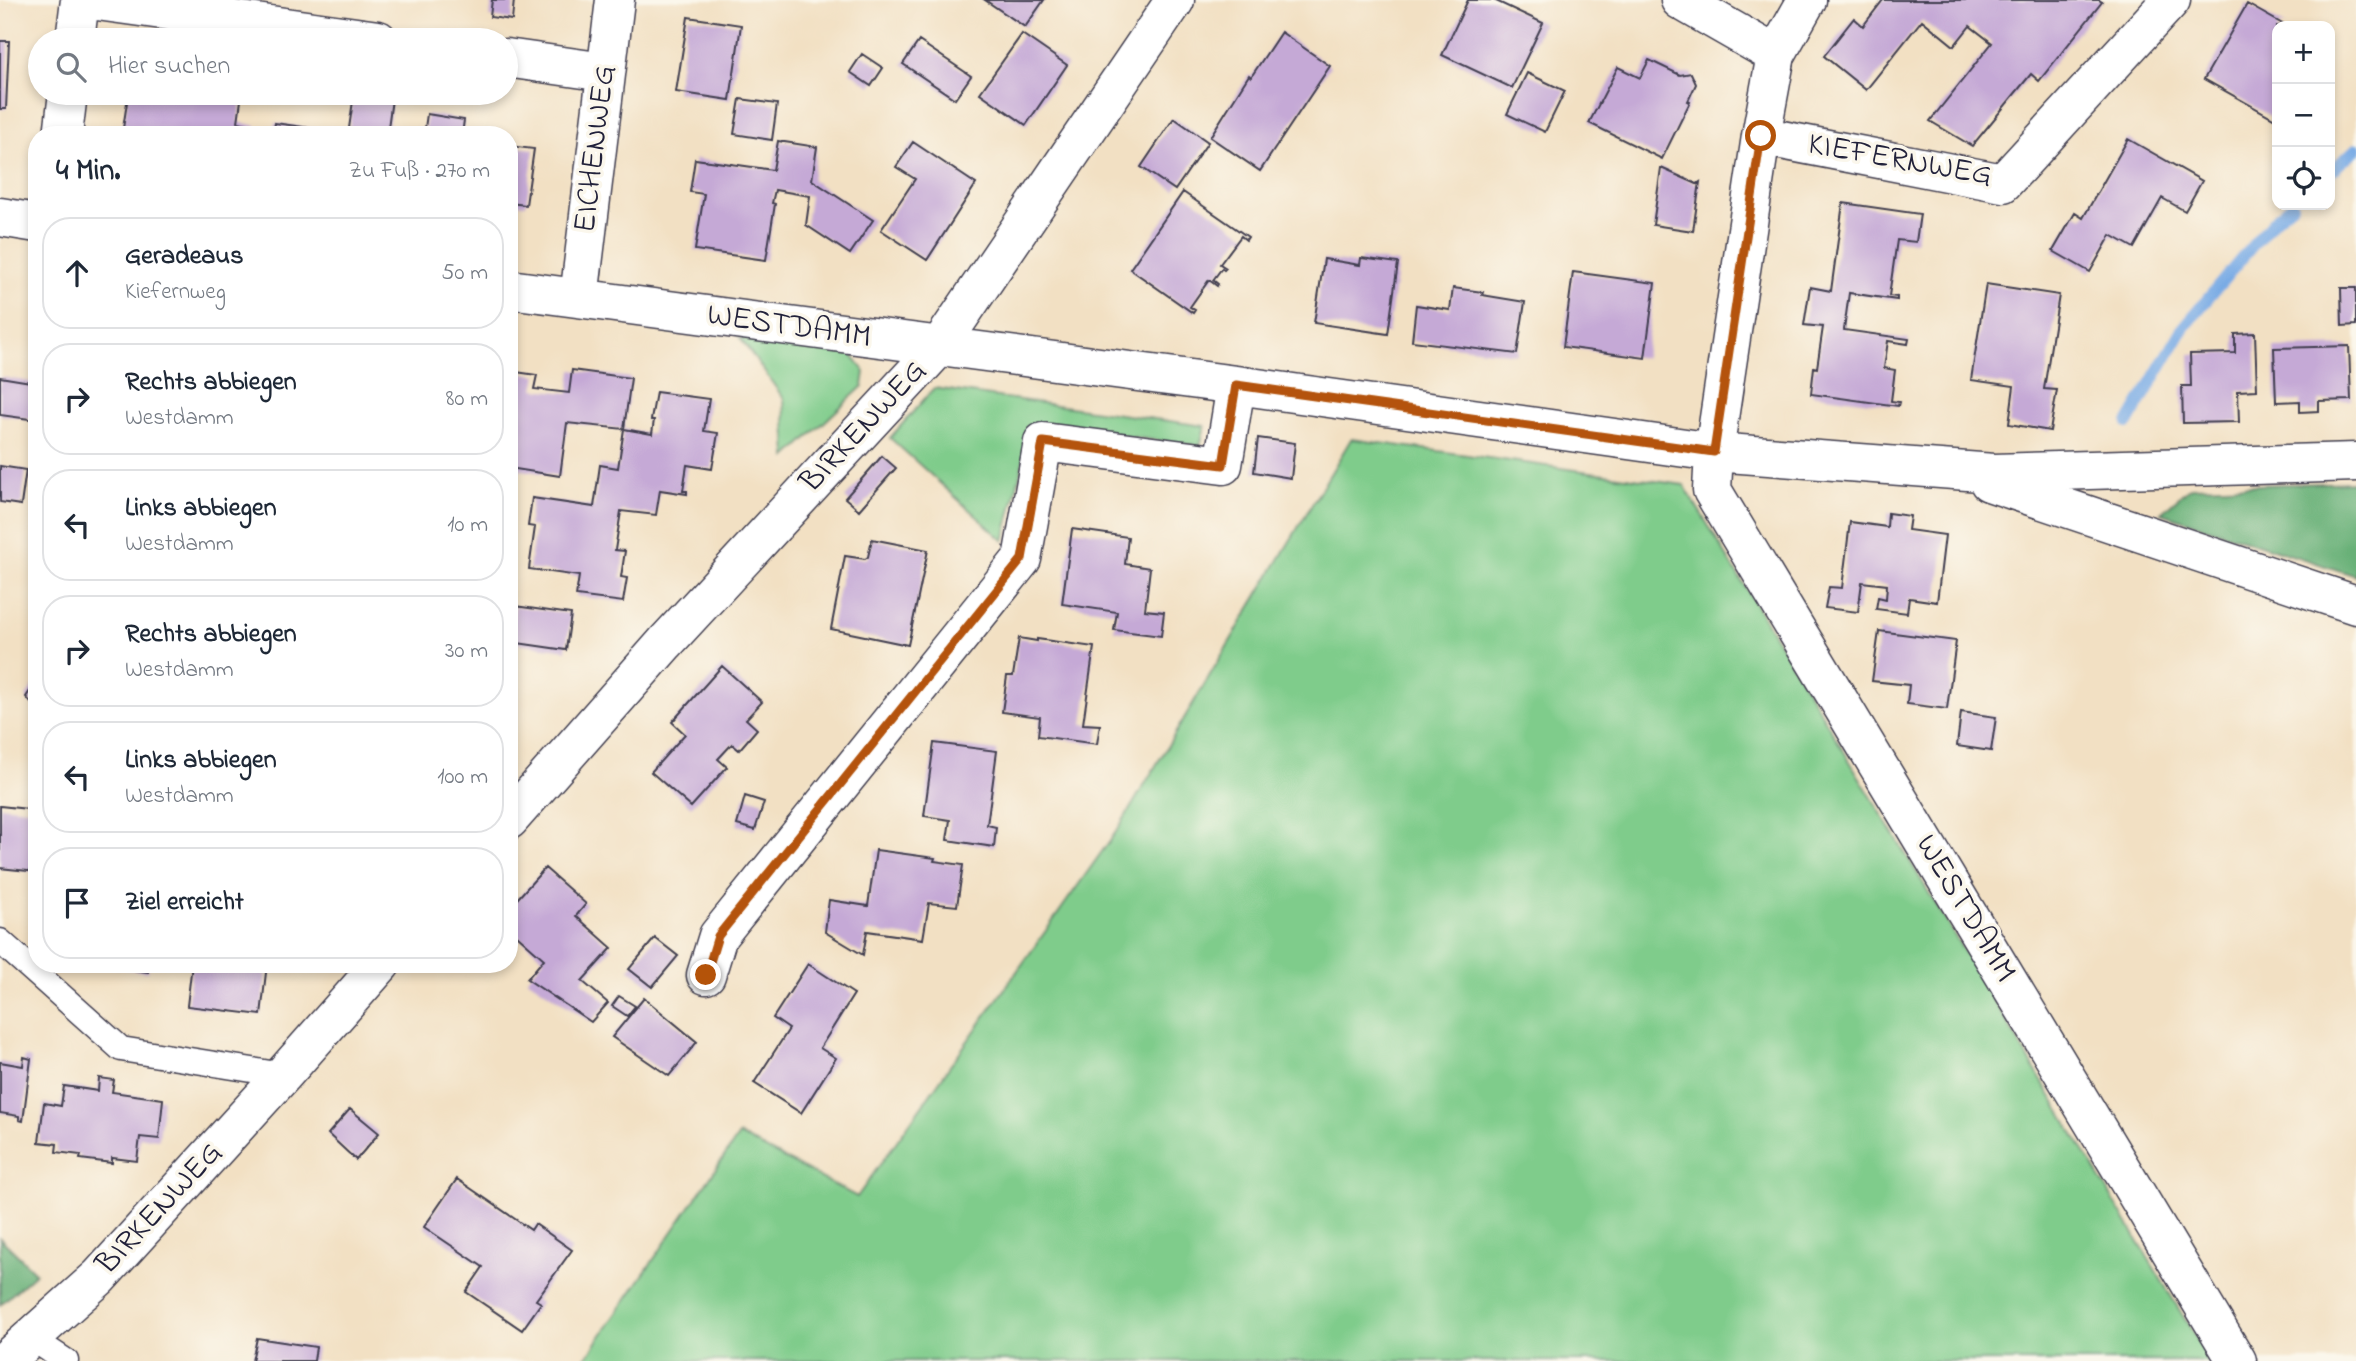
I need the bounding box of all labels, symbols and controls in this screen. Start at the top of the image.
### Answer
map controls [2272,21,2335,210]
button: + [2272,21,2335,84]
search box [28,28,518,105]
icon: search [52,48,90,86]
text: Hier suchen [108,48,230,86]
street label: EICHENWEG [562,63,630,235]
button: − [2272,84,2335,147]
route start [1745,120,1776,151]
street label: KIEFERNWEG [1804,122,1996,200]
button: locate [2272,147,2335,210]
text: 4 Min. [56,150,120,194]
text: Zu Fuß · 270 m [349,155,490,188]
text: Geradeaus [125,238,243,276]
icon: ahead [58,254,96,292]
text: 50 m [441,257,488,290]
text: Kiefernweg [125,276,226,309]
street label: WESTDAMM [704,292,874,362]
street label: BIRKENWEG [789,350,938,505]
text: Rechts abbiegen [125,364,297,402]
icon: right [58,380,96,418]
text: 80 m [446,383,488,416]
text: Westdamm [125,402,234,435]
text: Links abbiegen [125,490,276,528]
icon: left [58,506,96,544]
text: 10 m [447,509,488,542]
text: Westdamm [125,528,234,561]
text: Rechts abbiegen [125,616,297,654]
icon: right [58,632,96,670]
text: 30 m [445,635,488,668]
text: Westdamm [125,654,234,687]
text: Links abbiegen [125,742,276,780]
icon: left [58,758,96,796]
text: 100 m [437,761,488,794]
text: Westdamm [125,780,234,813]
street label: WESTDAMM [1902,826,2028,992]
icon: arrive [58,884,96,922]
text: Ziel erreicht [125,884,244,922]
route end [690,959,721,990]
street label: BIRKENWEG [85,1132,234,1287]

